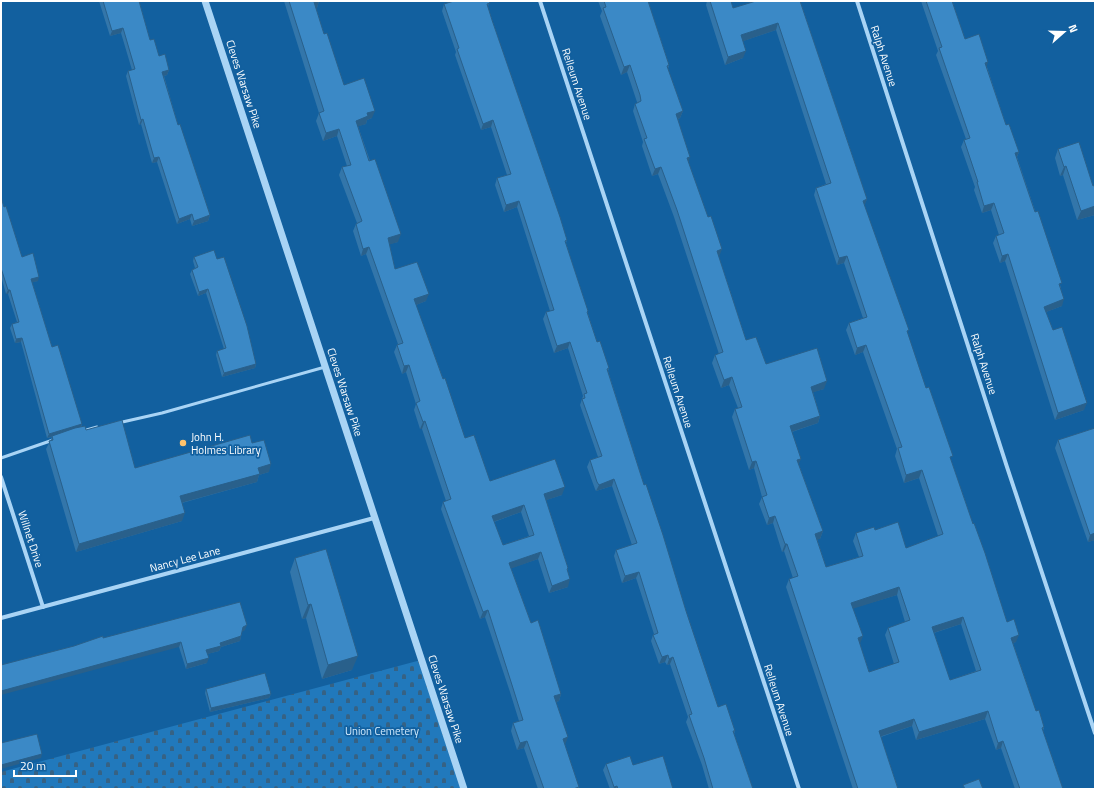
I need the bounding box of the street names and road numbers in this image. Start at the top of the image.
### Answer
street label: Ralph Avenue [867,23,902,89]
street label: Cleves Warsaw Pike [222,38,266,131]
street label: Relleum Avenue [558,46,596,122]
street label: Ralph Avenue [967,331,1002,397]
street label: Cleves Warsaw Pike [323,346,367,439]
street label: Relleum Avenue [659,354,697,430]
street label: Willnet Drive [14,508,48,570]
street label: Nancy Lee Lane [148,542,222,576]
street label: Cleves Warsaw Pike [424,653,468,746]
street label: Relleum Avenue [760,662,798,738]

